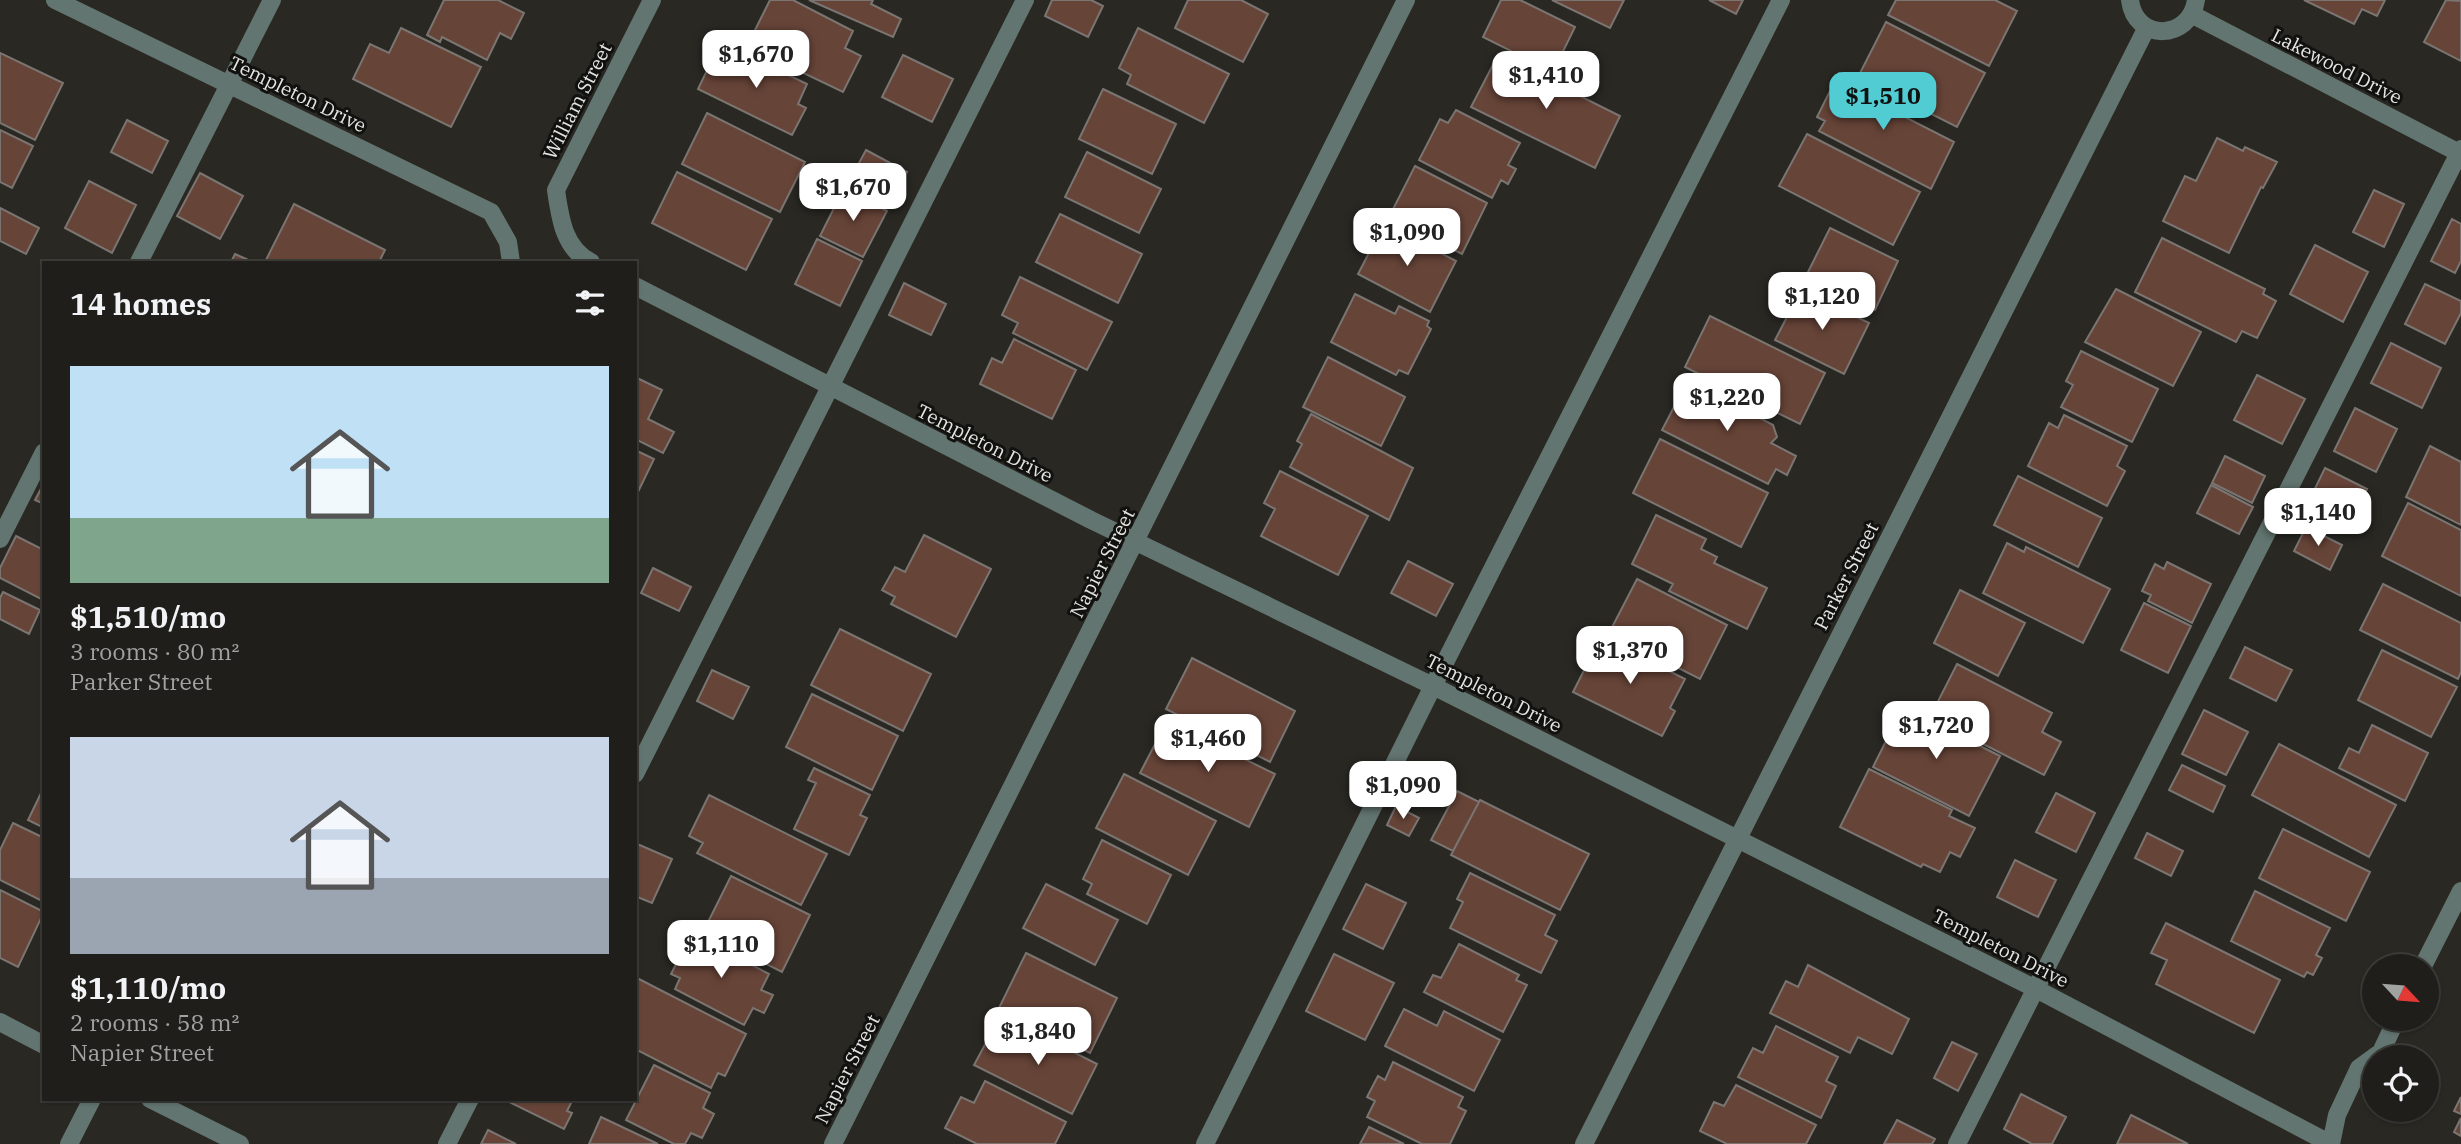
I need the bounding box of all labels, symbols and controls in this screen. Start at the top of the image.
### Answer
street label: Lakewood Drive [2268,23,2406,109]
pin: $1,670 [699,31,813,90]
street label: William Street [537,38,617,163]
text: $1,670 [718,38,794,68]
street label: Templeton Drive [226,50,370,138]
pin: $1,410 [1489,52,1603,111]
text: $1,410 [1508,59,1584,89]
pin: $1,510 [1826,72,1940,132]
text: $1,510 [1845,80,1921,110]
pin: $1,670 [796,164,910,223]
text: $1,670 [815,171,891,201]
pin: $1,090 [1350,208,1464,268]
text: $1,090 [1369,216,1445,246]
pin: $1,120 [1765,272,1879,332]
text: $1,120 [1784,280,1860,310]
text: 14 homes [70,284,211,323]
icon: filters [571,284,609,322]
pin: $1,220 [1670,374,1784,433]
text: $1,220 [1689,381,1765,411]
street label: Templeton Drive [913,398,1057,488]
icon: home [277,411,403,537]
pin: $1,140 [2261,489,2375,548]
text: $1,140 [2280,496,2356,526]
street label: Napier Street [1064,504,1140,621]
street label: Parker Street [1809,518,1884,634]
text: $1,510/mo [70,597,226,636]
pin: $1,370 [1573,626,1687,686]
text: $1,370 [1592,634,1668,664]
text: 3 rooms · 80 m² [70,636,240,666]
street label: Templeton Drive [1422,648,1566,738]
text: Parker Street [70,666,212,696]
pin: $1,720 [1879,702,1993,761]
text: $1,720 [1898,709,1974,739]
pin: $1,460 [1151,714,1265,774]
text: $1,460 [1170,722,1246,752]
pin: $1,090 [1346,762,1460,821]
text: $1,090 [1365,769,1441,799]
icon: home [277,782,403,908]
street label: Templeton Drive [1929,903,2073,993]
pin: $1,110 [664,920,778,980]
text: $1,110 [683,928,759,958]
north arrow [2362,954,2440,1031]
map controls [2362,954,2439,1122]
text: $1,110/mo [70,968,226,1007]
text: 2 rooms · 58 m² [70,1007,240,1037]
pin: $1,840 [981,1007,1095,1067]
street label: Napier Street [809,1010,885,1127]
text: $1,840 [1000,1015,1076,1045]
text: Napier Street [70,1037,214,1067]
button: locate [2362,1045,2439,1122]

